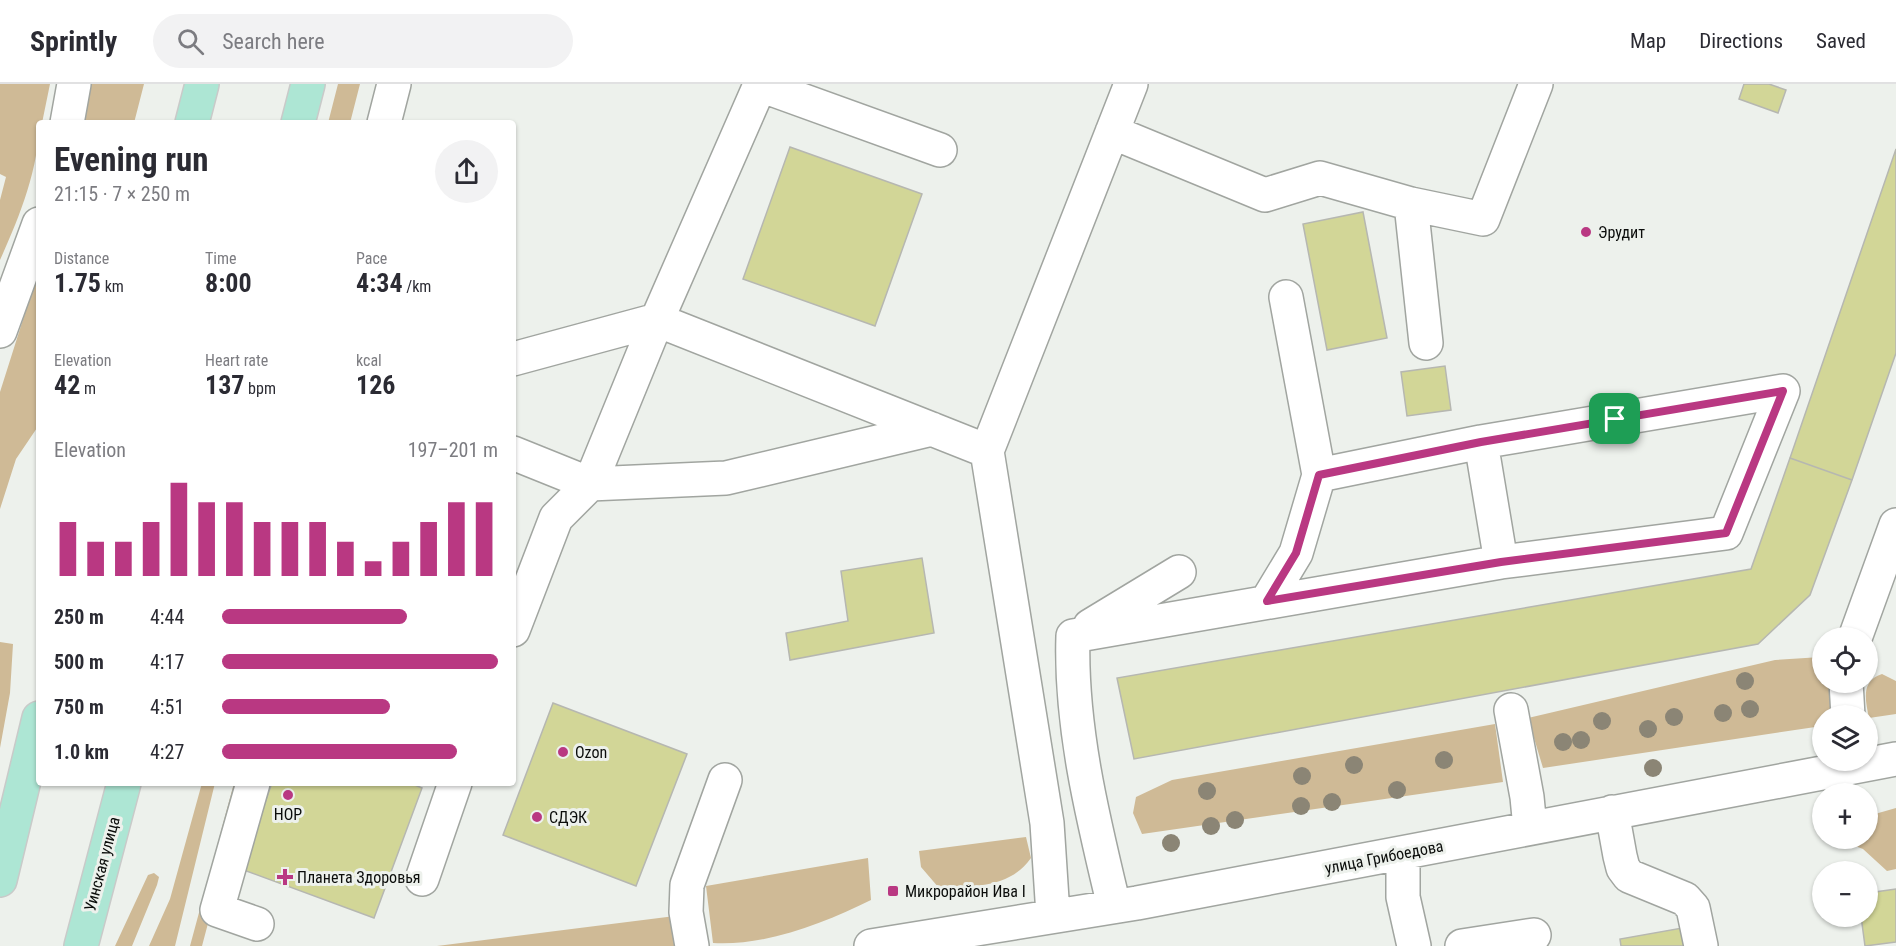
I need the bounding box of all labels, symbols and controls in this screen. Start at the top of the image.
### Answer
search box [153,14,573,68]
text: Sprintly [30,25,117,58]
icon: search [174,25,207,58]
text: Search here [222,29,325,54]
text: Map [1630,29,1666,53]
text: Directions [1699,29,1783,53]
text: Saved [1816,29,1866,53]
text: Evening run [54,140,209,179]
button: share [435,140,498,203]
text: 21:15 · 7 × 250 m [54,182,190,206]
place label: Эрудит [1598,223,1645,242]
marker: Эрудит [1579,225,1593,239]
text: Distance [54,249,109,268]
text: Time [205,249,237,268]
text: Pace [356,249,387,268]
text: 1.75 [54,268,101,298]
text: 8:00 [205,268,252,298]
text: 4:34 [356,268,403,298]
text: km [101,277,124,296]
text: /km [403,277,431,296]
text: Elevation [54,351,112,370]
text: Heart rate [205,351,268,370]
text: kcal [356,351,382,370]
text: 42 [54,370,80,400]
text: 137 [205,370,244,400]
text: 126 [356,370,395,400]
text: m [80,379,96,398]
text: bpm [244,379,276,398]
pin [1589,393,1640,444]
icon: arrive [1598,402,1631,435]
text: Elevation [54,438,126,462]
text: 197–201 m [408,438,498,462]
text: 250 m [54,605,104,629]
text: 4:44 [150,605,184,629]
map controls [1812,627,1878,927]
button: locate [1812,627,1878,693]
text: 500 m [54,650,104,674]
text: 4:17 [150,650,184,674]
text: 750 m [54,695,104,719]
text: 4:51 [150,695,184,719]
button: layers [1812,705,1878,771]
text: 1.0 km [54,740,109,764]
text: 4:27 [150,740,184,764]
place label: Ozon [575,743,607,762]
marker: Ozon [556,745,570,759]
button: + [1812,783,1878,849]
marker: HOP [281,788,295,802]
place label: HOP [274,805,302,824]
place label: СДЭК [549,808,587,827]
marker: СДЭК [530,810,544,824]
street label: Уинская улица [80,815,124,913]
street label: улица Грибоедова [1323,836,1445,878]
button: − [1812,861,1878,927]
place label: Планета Здоровья [297,868,421,887]
marker: Планета Здоровья [278,870,292,884]
place label: Микрорайон Ива I [905,882,1026,901]
marker: Микрорайон Ива I [886,884,900,898]

